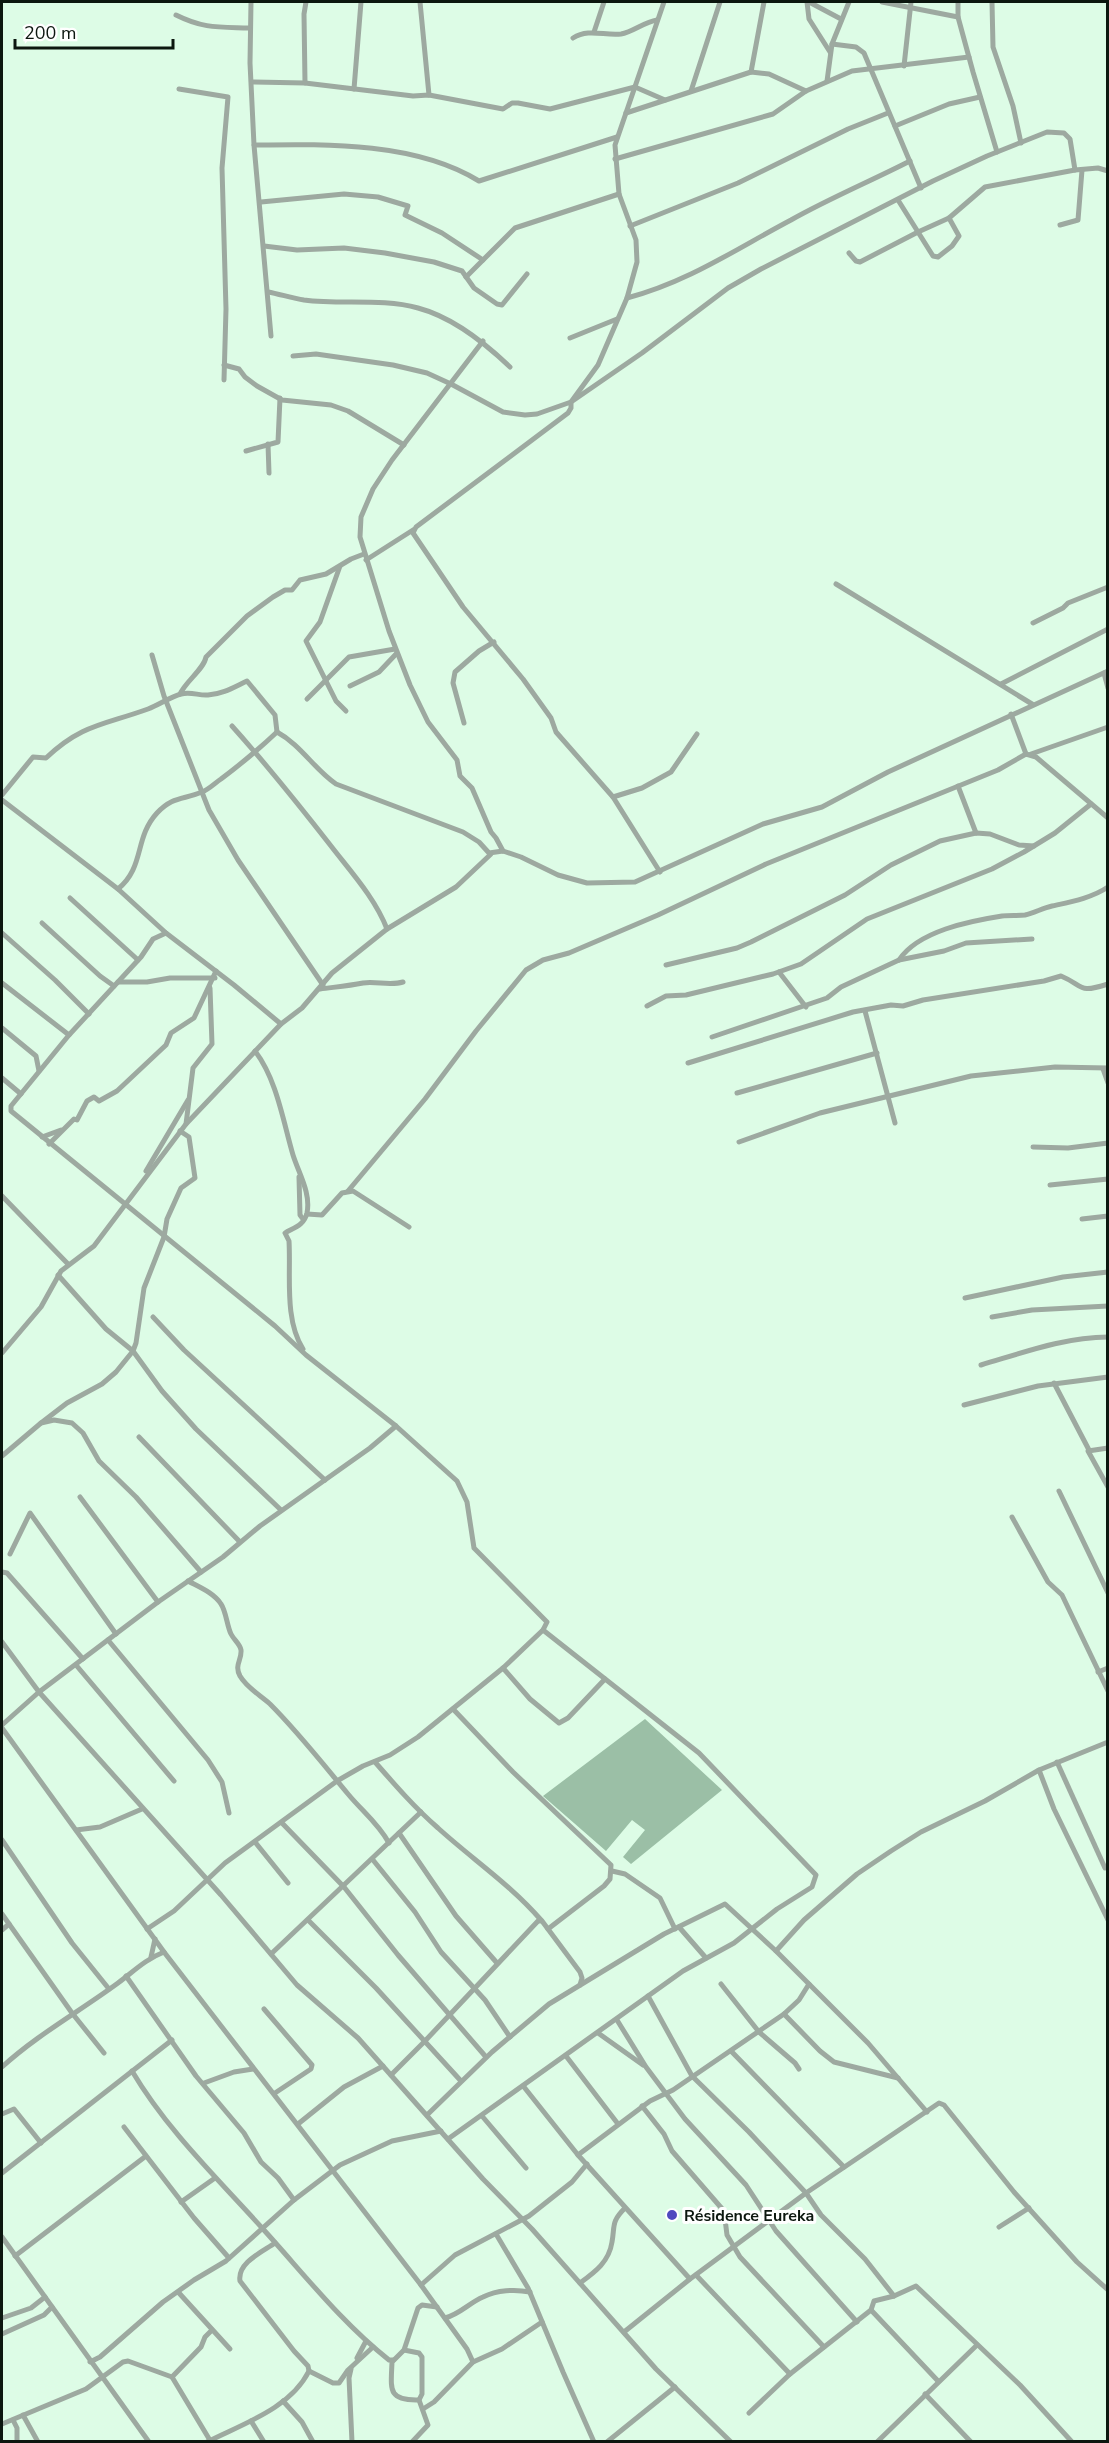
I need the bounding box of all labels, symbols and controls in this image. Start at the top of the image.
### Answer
scale bar [15,12,172,50]
text: 200 m [24,21,76,45]
place label: Résidence Eureka [684,2205,814,2227]
marker: Résidence Eureka [665,2208,679,2222]

